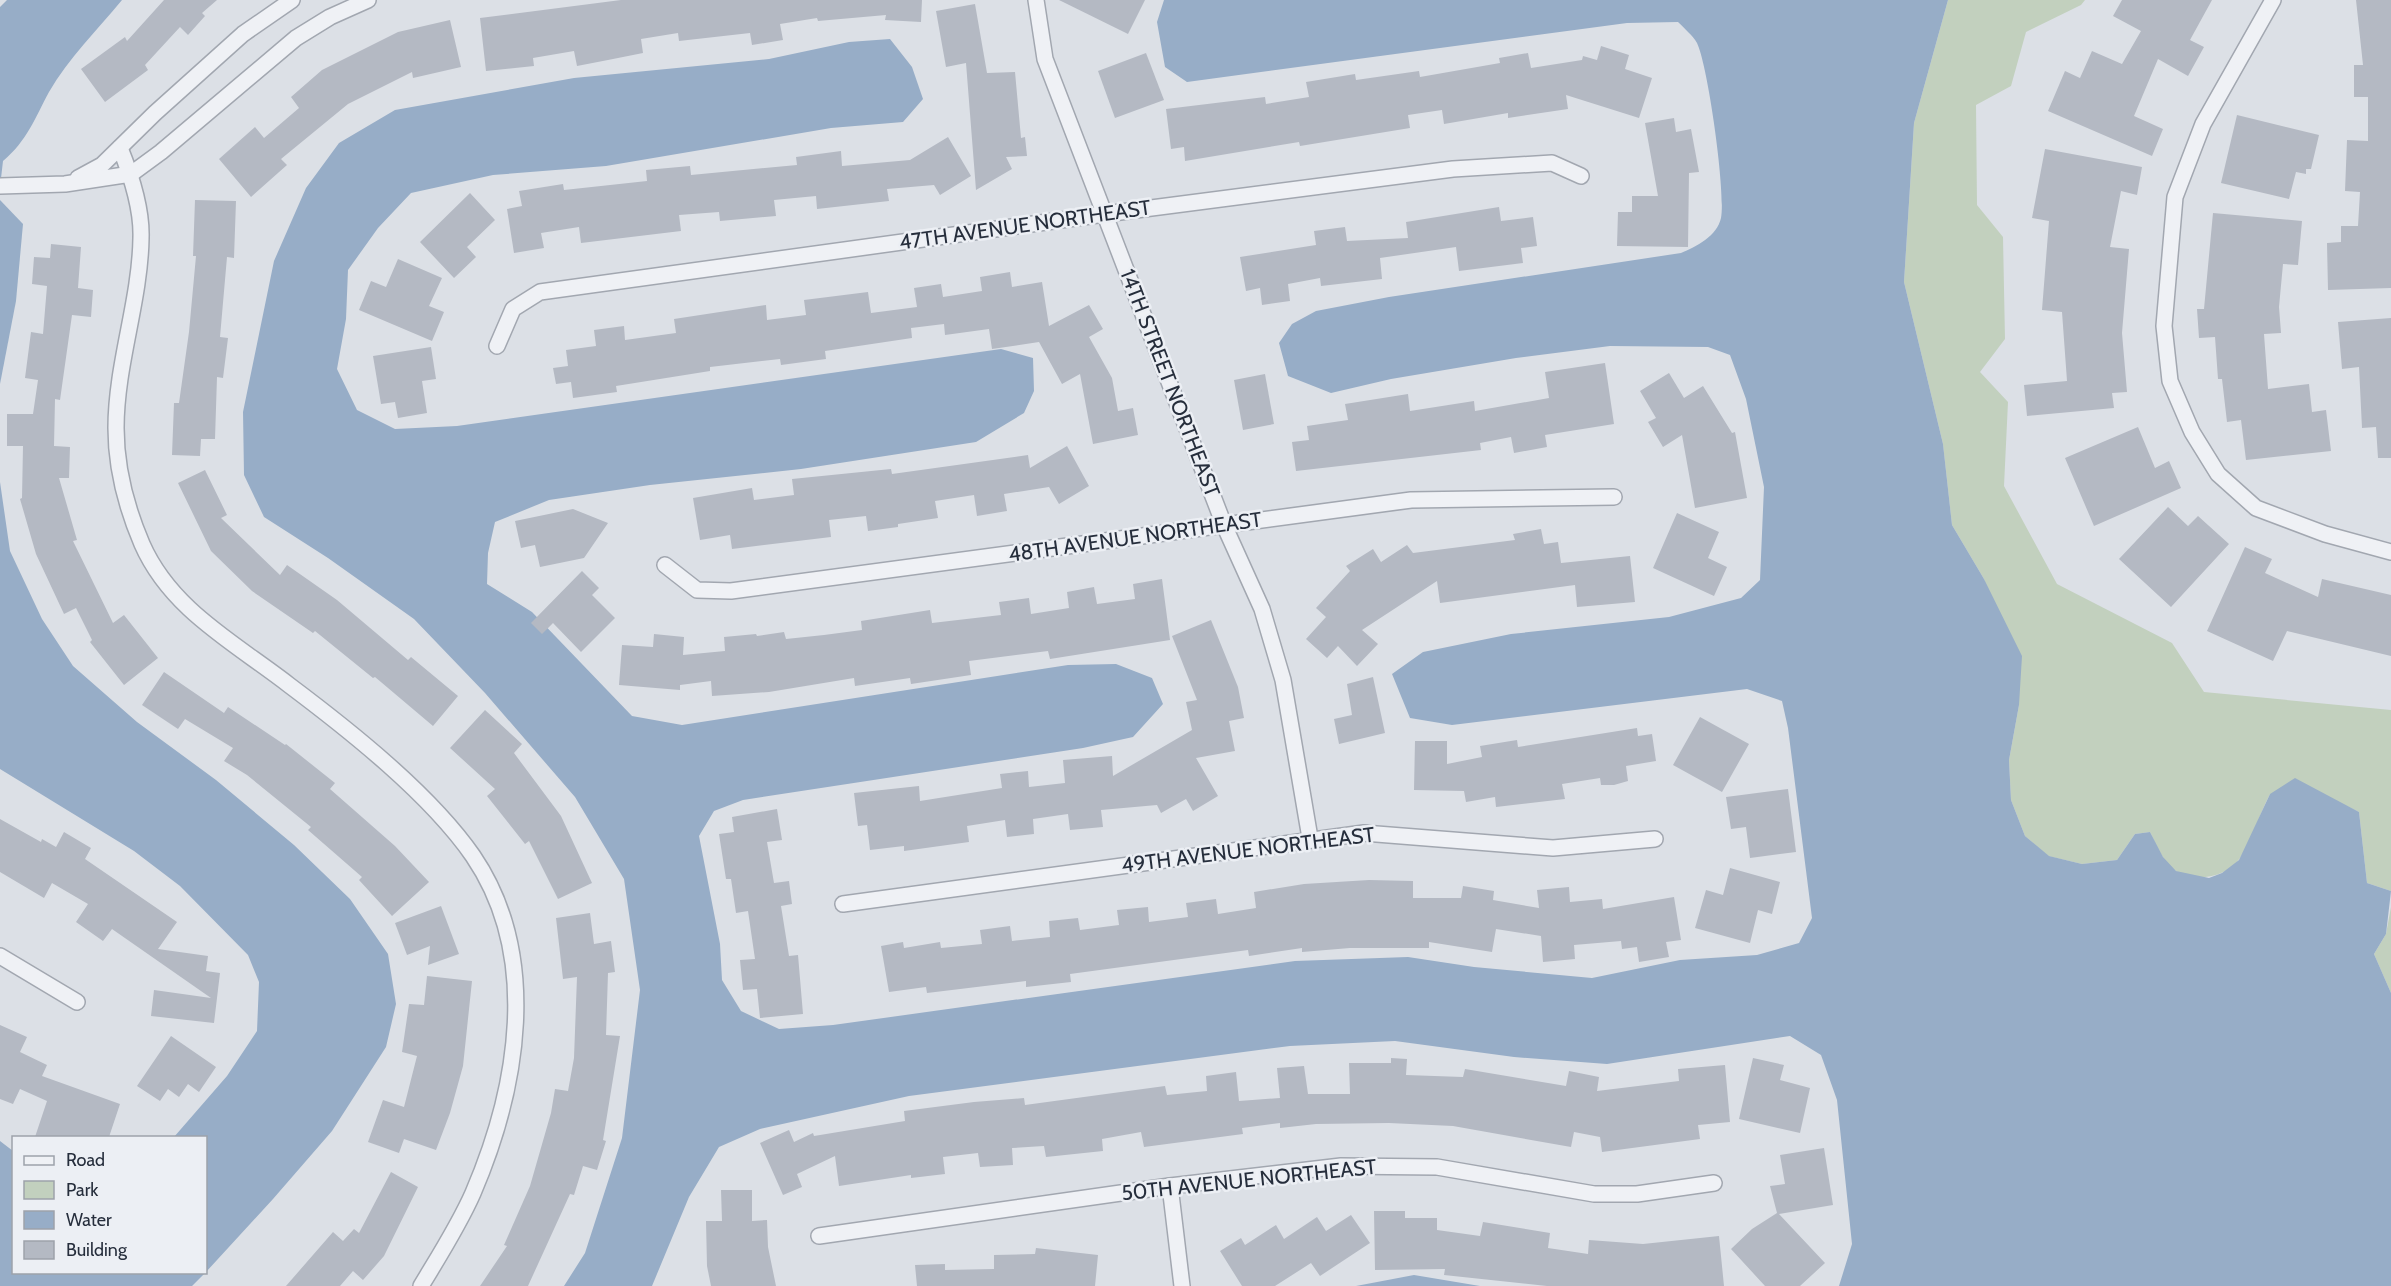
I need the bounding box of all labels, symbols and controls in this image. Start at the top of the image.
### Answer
street label: 47TH AVENUE NORTHEAST [897,194,1152,255]
street label: 14TH STREET NORTHEAST [1115,265,1226,500]
street label: 48TH AVENUE NORTHEAST [1007,506,1263,567]
street label: 49TH AVENUE NORTHEAST [1120,822,1376,877]
legend [12,1136,207,1274]
text: Road [66,1149,105,1171]
street label: 50TH AVENUE NORTHEAST [1120,1154,1378,1205]
text: Park [66,1179,99,1201]
text: Water [66,1209,112,1231]
text: Building [66,1239,128,1261]

